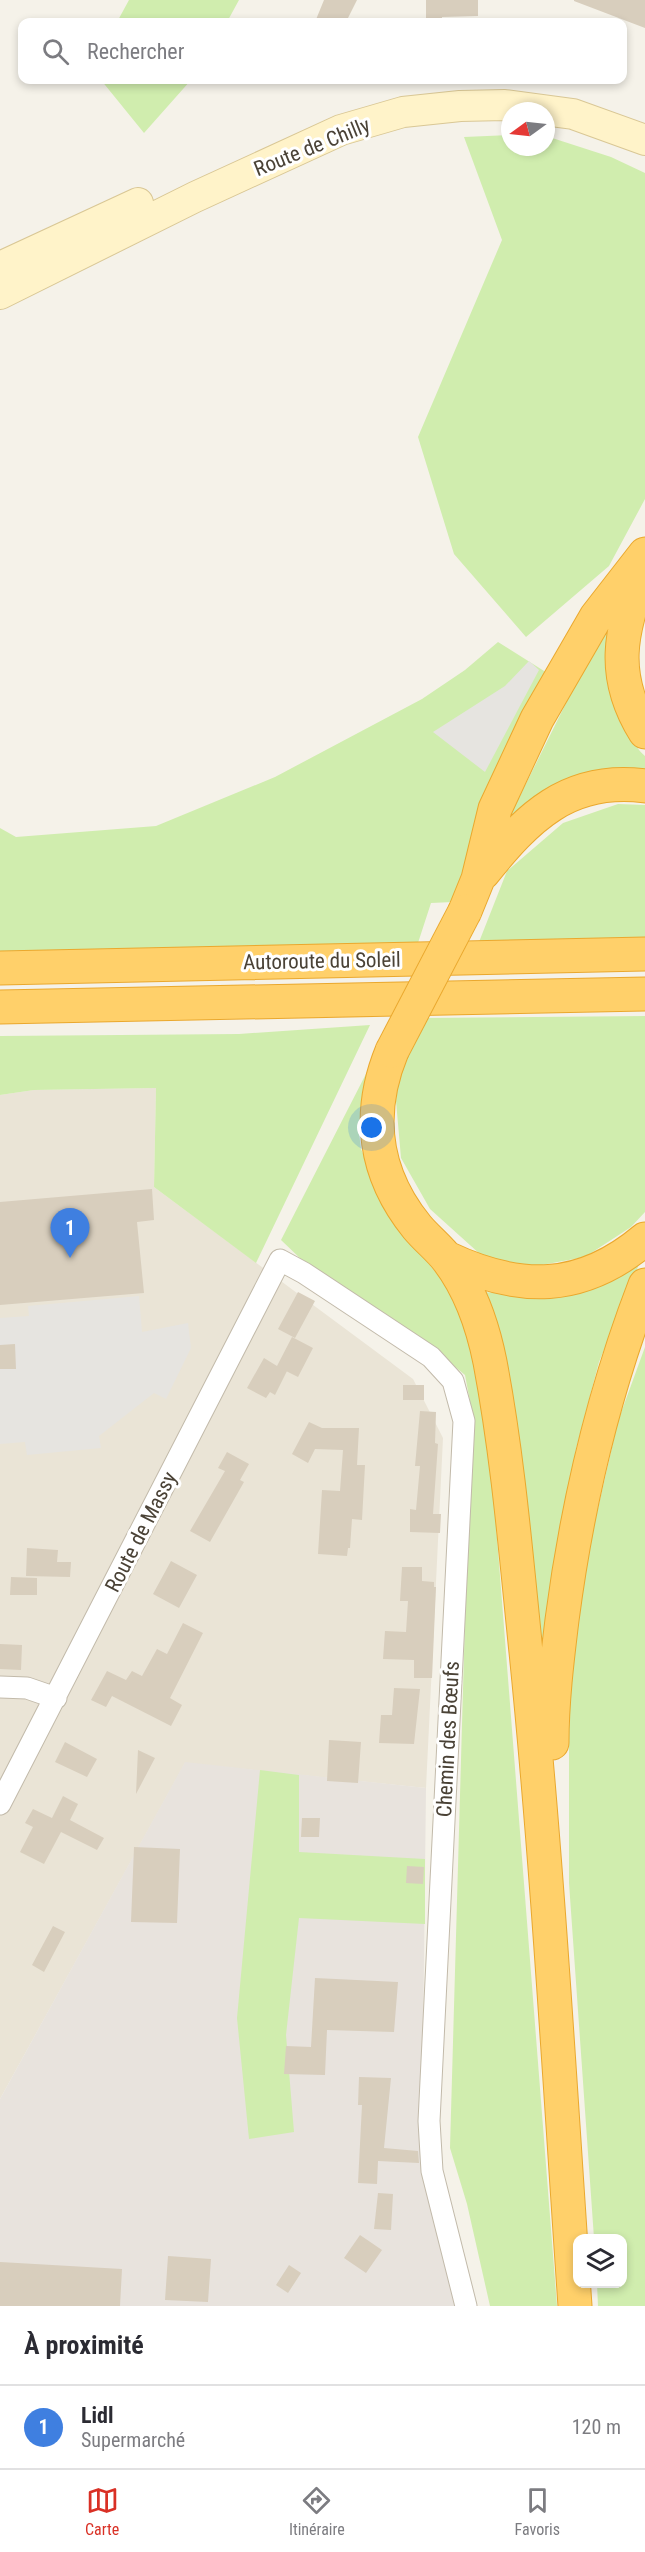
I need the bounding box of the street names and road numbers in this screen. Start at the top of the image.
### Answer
street label: Route de Chilly [250,113,374,181]
street label: Autoroute du Soleil [243,948,401,974]
street label: Route de Massy [100,1468,182,1596]
street label: Chemin des Bœufs [432,1660,464,1818]

